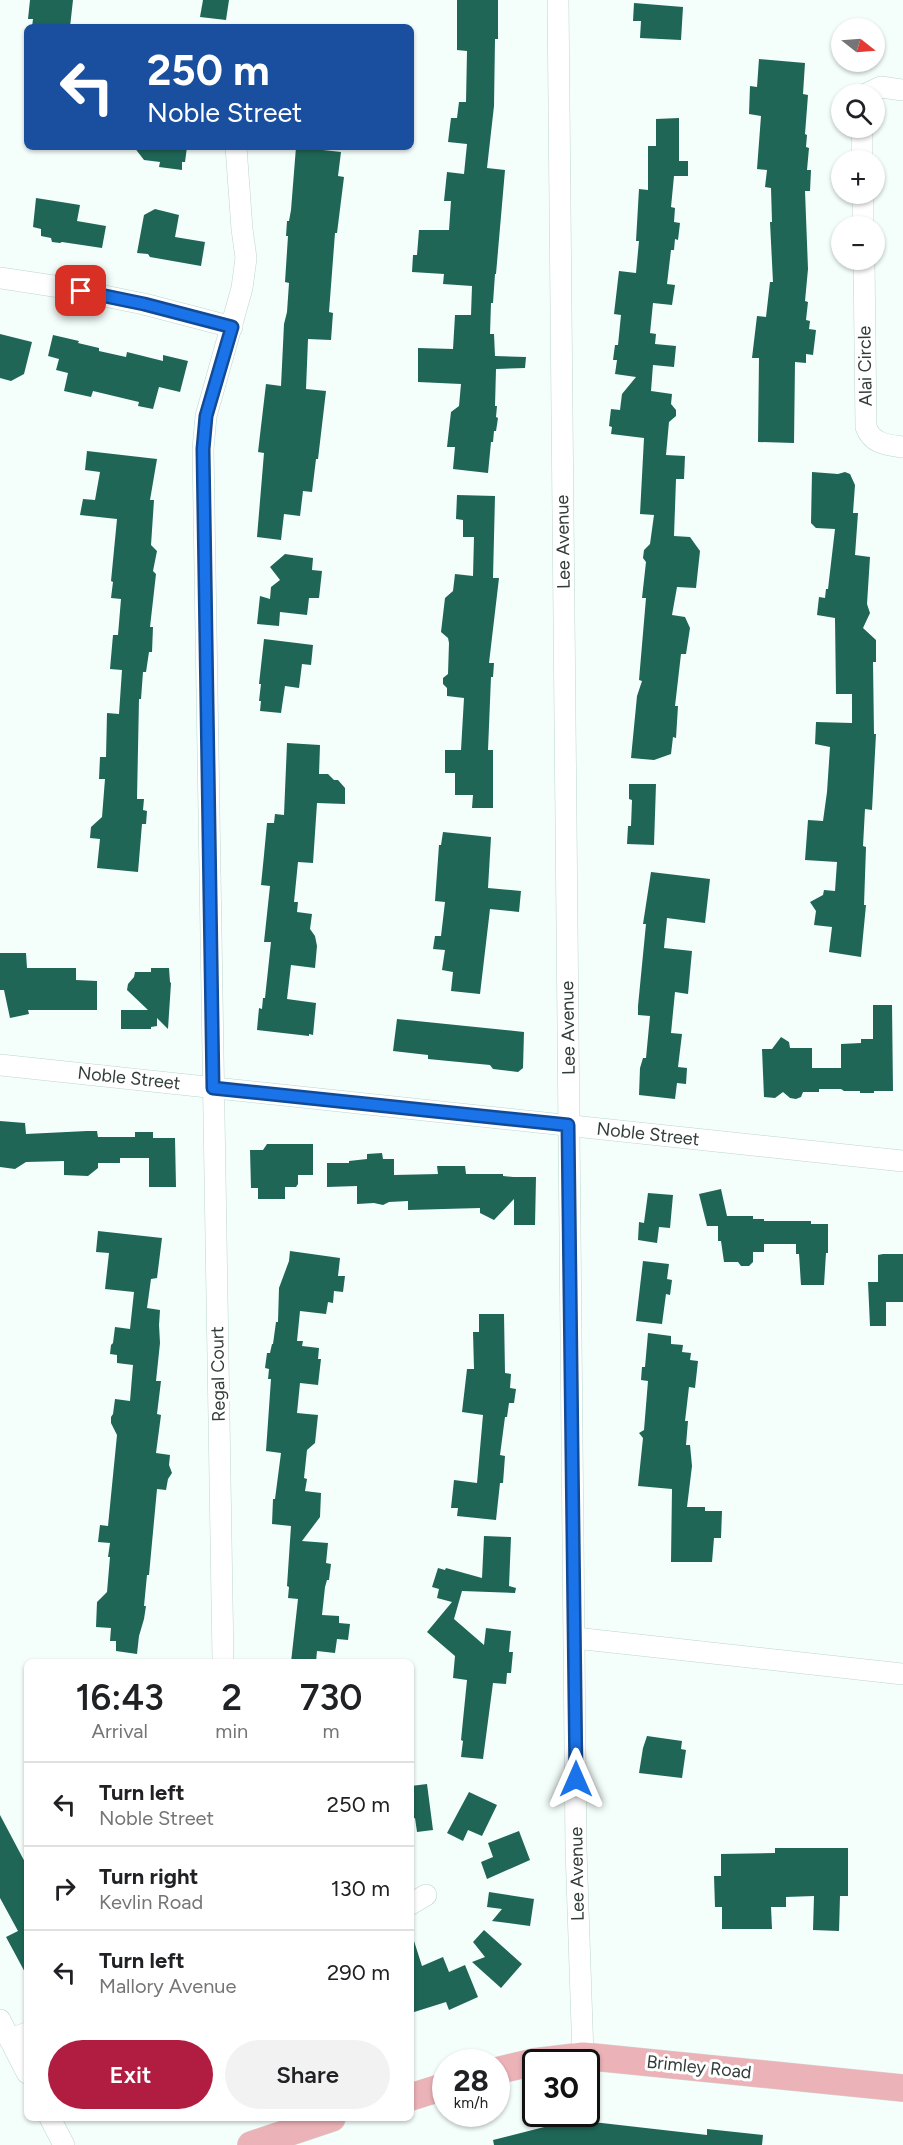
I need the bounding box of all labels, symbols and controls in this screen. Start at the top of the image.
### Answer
north arrow [831,18,885,72]
map controls [831,18,885,270]
text: 250 m [147,45,270,96]
icon: left [48,48,126,126]
button: search [831,84,885,138]
text: Noble Street [147,96,302,129]
button: + [831,150,885,204]
button: − [831,216,885,270]
pin [55,265,106,316]
icon: arrive [64,274,97,307]
street label: Alai Circle [853,325,877,407]
street label: Lee Avenue [551,494,575,589]
street label: Lee Avenue [556,980,580,1075]
street label: Noble Street [76,1062,182,1094]
street label: Noble Street [595,1118,701,1150]
street label: Regal Court [206,1326,230,1422]
text: 16:43 [76,1676,164,1719]
text: 2 [221,1676,242,1719]
text: 730 [300,1676,362,1719]
text: Arrival [91,1719,148,1743]
text: min [215,1719,248,1743]
text: m [323,1719,340,1743]
position arrow [544,1747,608,1811]
text: Turn left [99,1779,185,1806]
icon: left [48,1788,81,1821]
text: 250 m [327,1791,390,1818]
text: Noble Street [99,1806,214,1830]
street label: Lee Avenue [565,1826,589,1921]
text: Turn right [99,1863,198,1890]
icon: right [48,1872,81,1905]
text: 130 m [331,1875,390,1902]
text: Kevlin Road [99,1890,203,1914]
text: Turn left [99,1947,185,1974]
icon: left [48,1956,81,1989]
text: 290 m [327,1959,390,1986]
text: Mallory Avenue [99,1974,236,1998]
button: Exit [48,2040,213,2109]
button: Share [225,2040,390,2109]
speed limit sign: 30 [522,2049,600,2127]
street label: Brimley Road [645,2051,753,2083]
text: 28 [453,2062,489,2099]
text: km/h [454,2094,488,2112]

